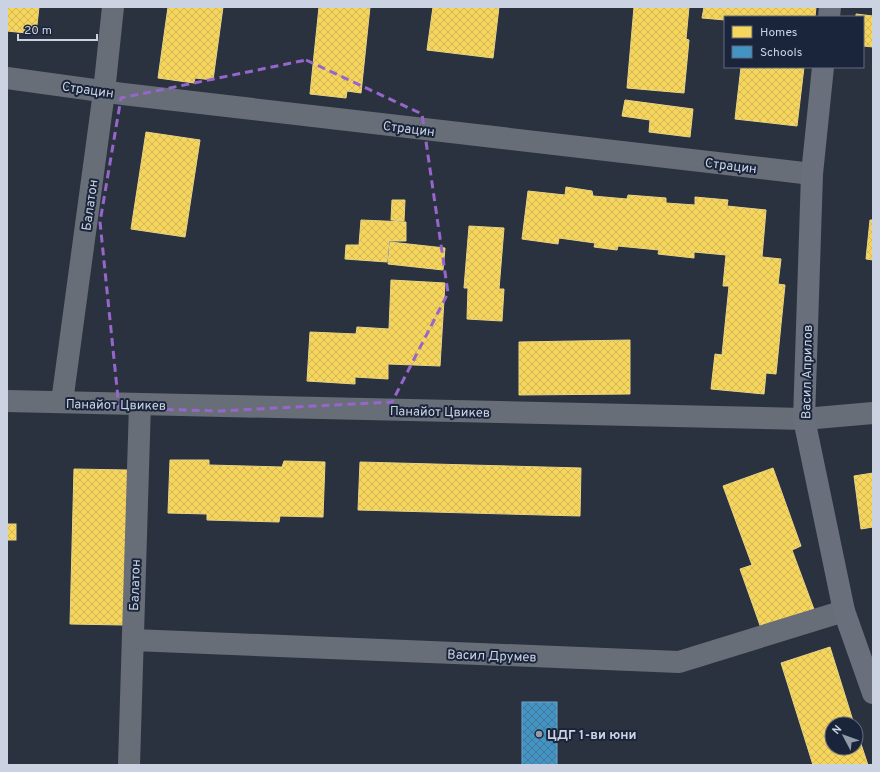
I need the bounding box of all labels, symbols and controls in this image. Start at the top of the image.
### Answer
scale bar [18,16,97,42]
legend [724,16,864,68]
text: 20 m [24,23,52,39]
text: Homes [760,25,797,41]
text: Schools [760,45,802,61]
street label: Страцин [61,79,115,103]
street label: Страцин [382,119,436,141]
street label: Страцин [704,156,758,178]
street label: Балатон [79,179,102,232]
street label: Васил Априлов [799,325,817,419]
street label: Панайот Цвикев [66,397,166,415]
street label: Панайот Цвикев [390,404,490,422]
street label: Балатон [127,559,145,611]
street label: Васил Друмев [447,647,537,667]
north arrow [824,716,864,756]
text: N [829,723,845,738]
place label: ЦДГ 1-ви юни [547,728,637,744]
marker: ЦДГ 1-ви юни [534,729,544,739]

